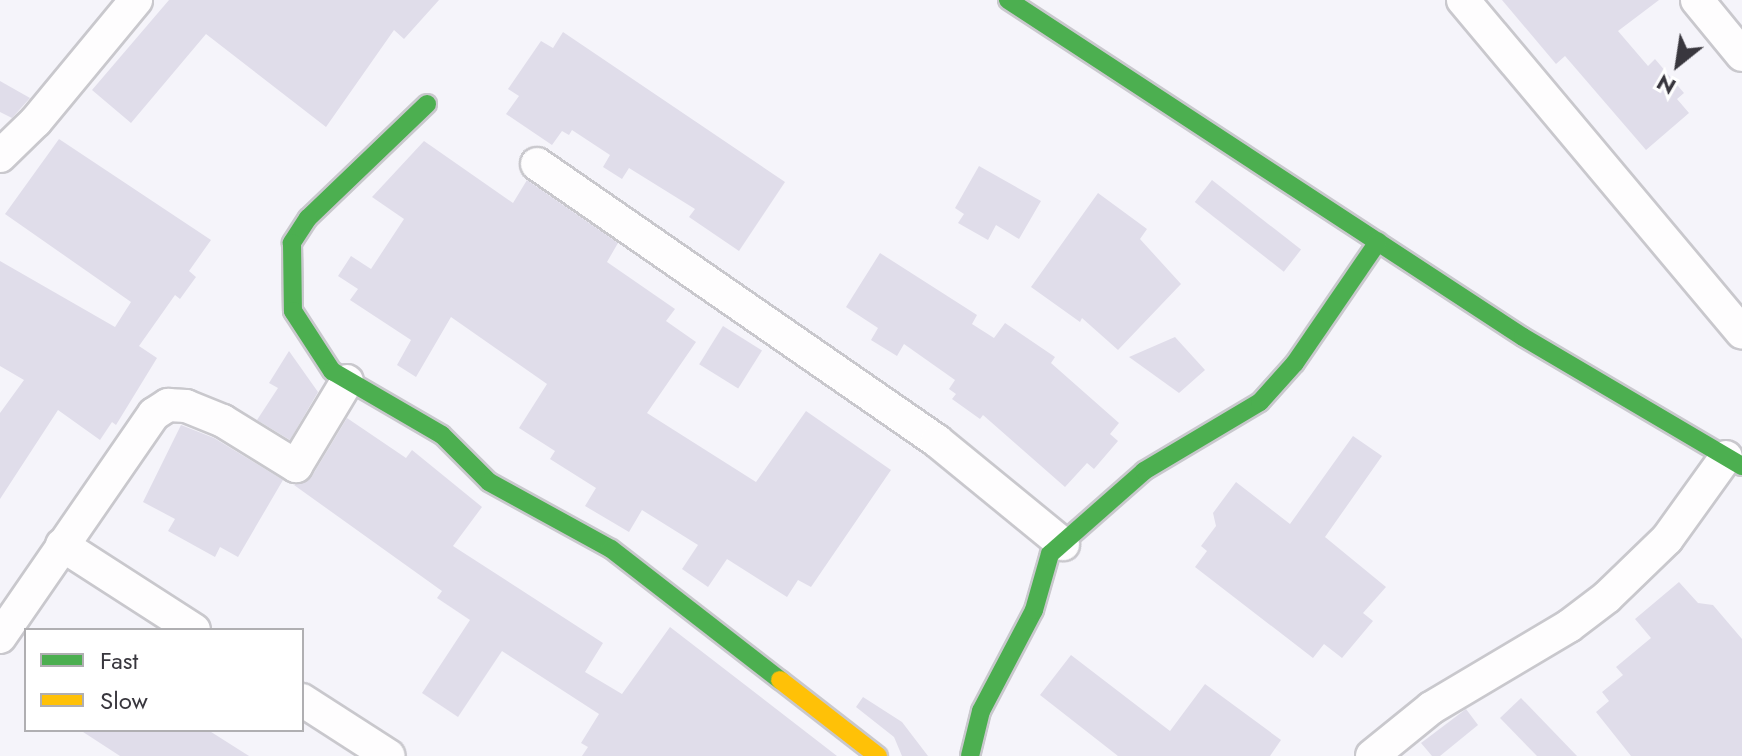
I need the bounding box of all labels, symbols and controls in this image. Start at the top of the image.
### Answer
north arrow [1638,24,1718,104]
text: N [1650,67,1682,103]
legend [24,628,304,732]
text: Fast [100,643,138,678]
text: Slow [100,683,148,718]

